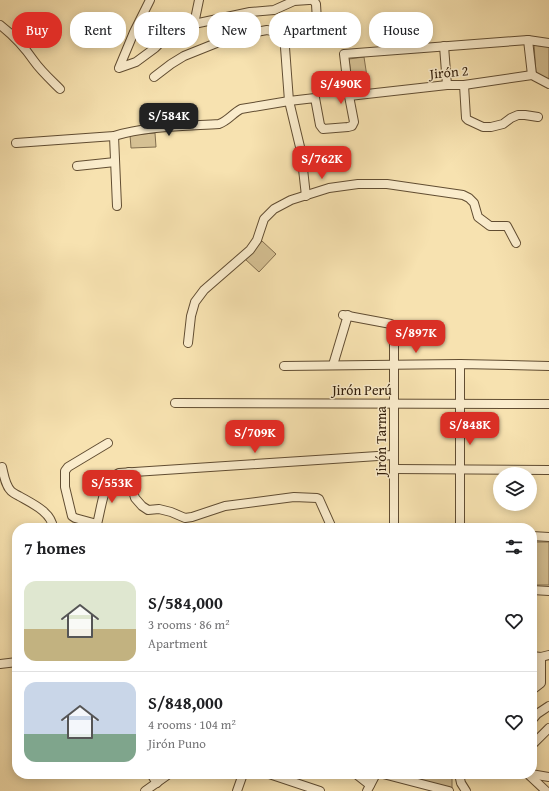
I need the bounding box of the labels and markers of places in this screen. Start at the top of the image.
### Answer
pin: S/490K [308,71,374,105]
pin: S/584K [136,103,202,137]
pin: S/762K [289,146,355,180]
pin: S/897K [383,320,449,354]
pin: S/848K [437,412,503,446]
pin: S/709K [222,420,288,454]
pin: S/553K [79,470,145,504]

